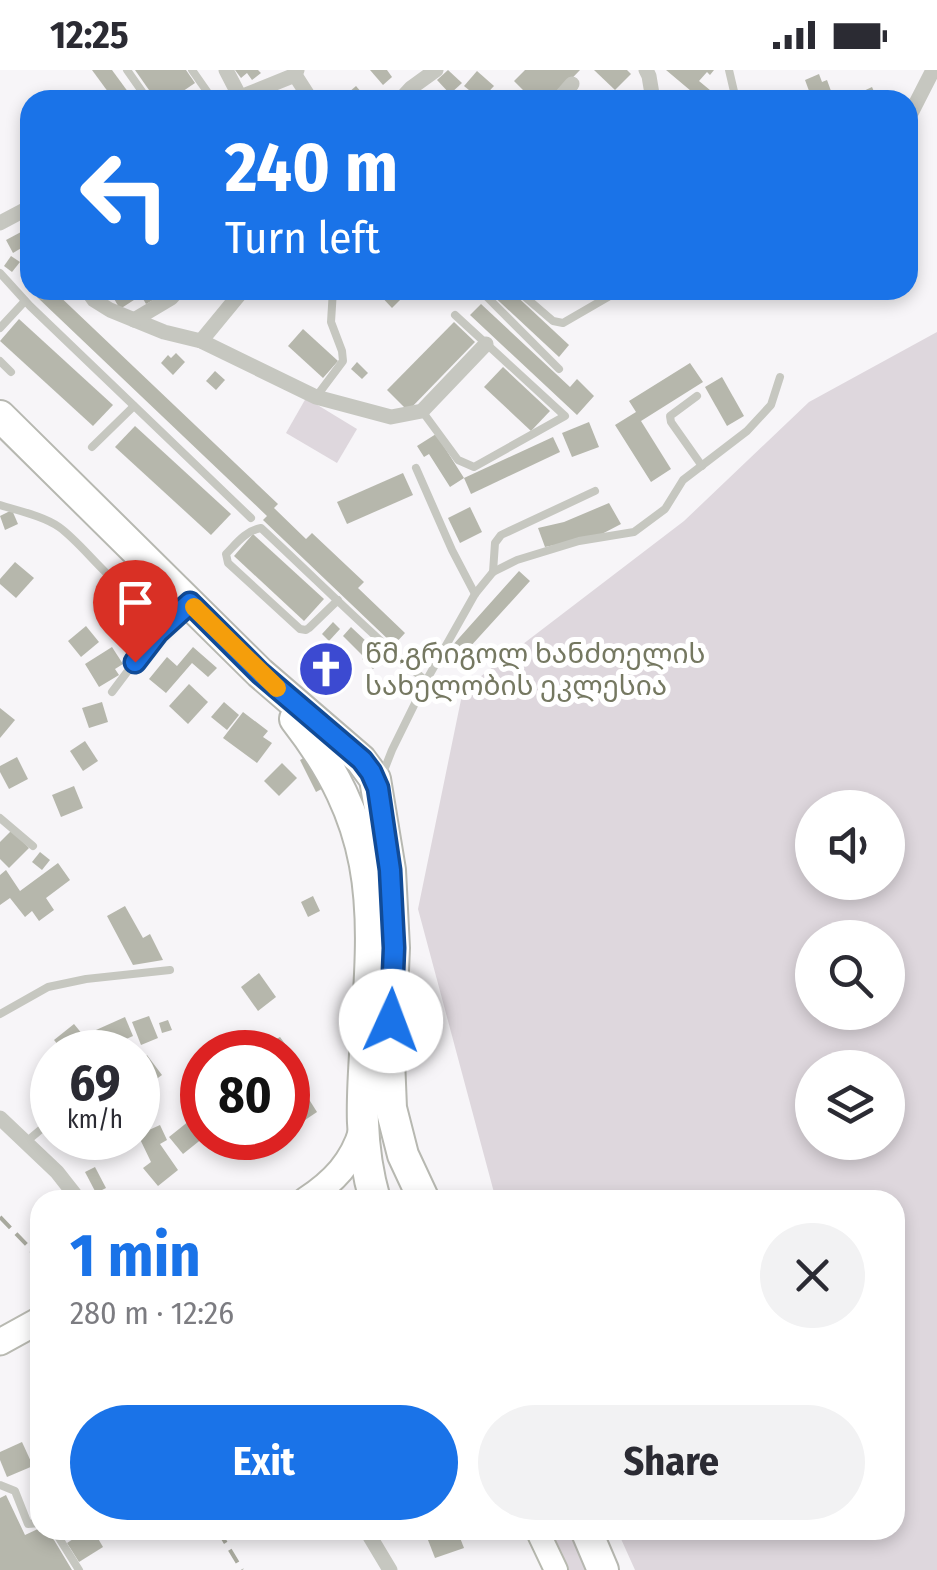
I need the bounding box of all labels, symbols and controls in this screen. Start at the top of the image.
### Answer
text: 12:25 [50,12,129,58]
text: 240 m [225,126,398,210]
icon: left [60,130,190,260]
text: Turn left [225,211,380,265]
pin [93,560,178,663]
icon: arrive [108,575,163,630]
place label: წმ.გრიგოლ ხანძთელის სახელობის ეკლესია [365,637,705,702]
church icon: წმ.გრიგოლ ხანძთელის სახელობის ეკლესია [296,639,356,699]
map controls [795,790,905,1160]
button: sound [795,790,905,900]
button: search [795,920,905,1030]
position arrow [339,969,443,1073]
speed limit sign: 80 [180,1030,310,1160]
button: layers [795,1050,905,1160]
text: 69 [69,1053,121,1113]
text: km/h [67,1105,123,1135]
text: 1 min [70,1220,201,1292]
button: close [760,1223,865,1328]
text: 280 m · 12:26 [70,1294,234,1332]
button: Exit [70,1405,458,1520]
button: Share [478,1405,865,1520]

